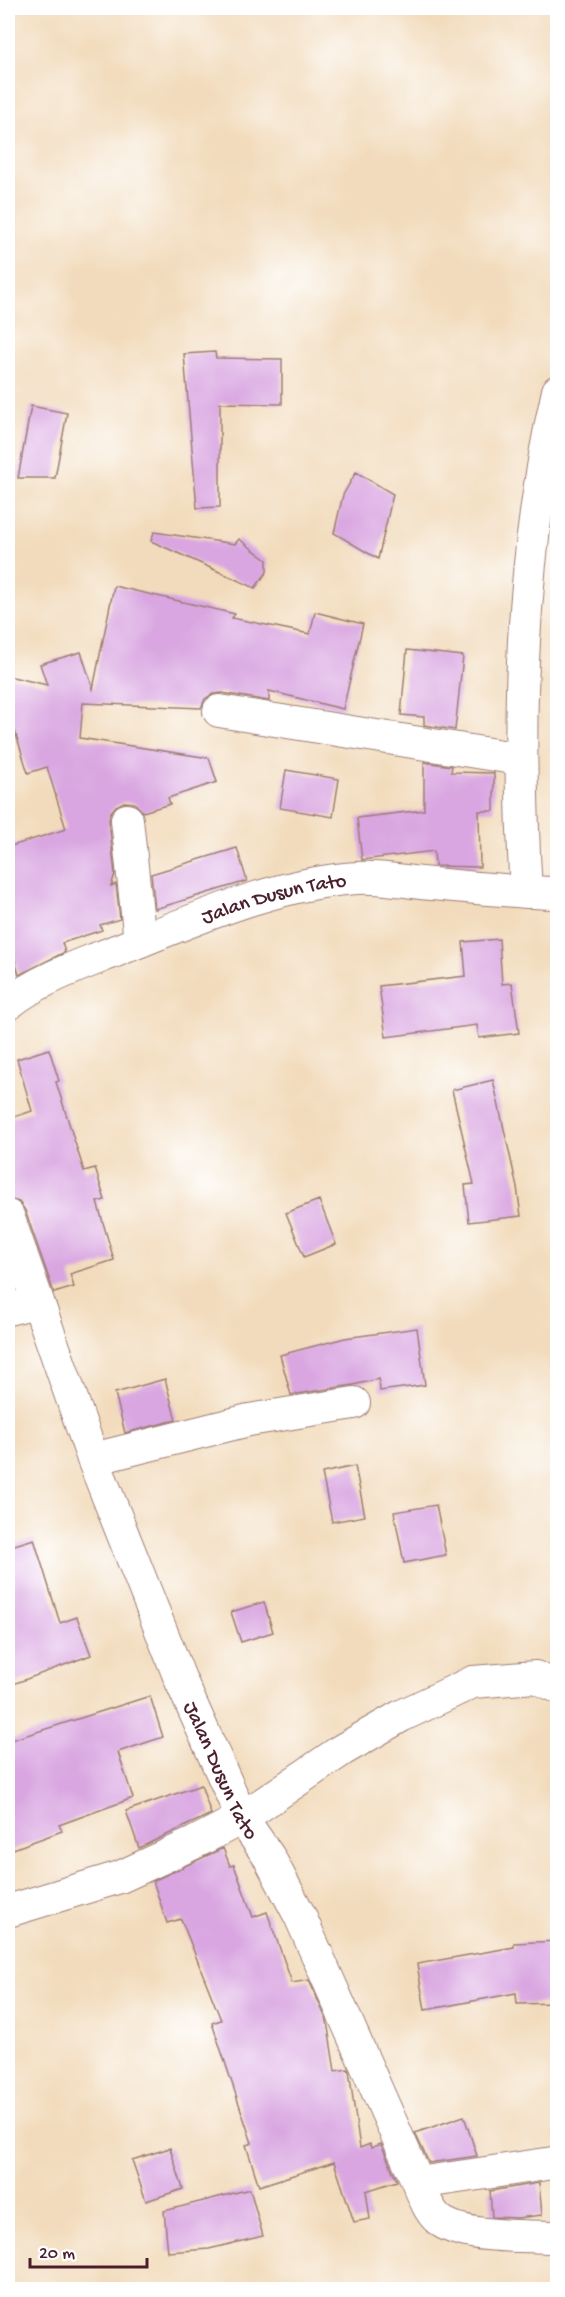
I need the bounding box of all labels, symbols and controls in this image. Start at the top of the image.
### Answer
street label: Jalan Dusun Tato [199,870,348,932]
street label: Jalan Dusun Tato [176,1698,262,1846]
scale bar [30,2231,147,2269]
text: 20 m [39,2244,75,2265]

